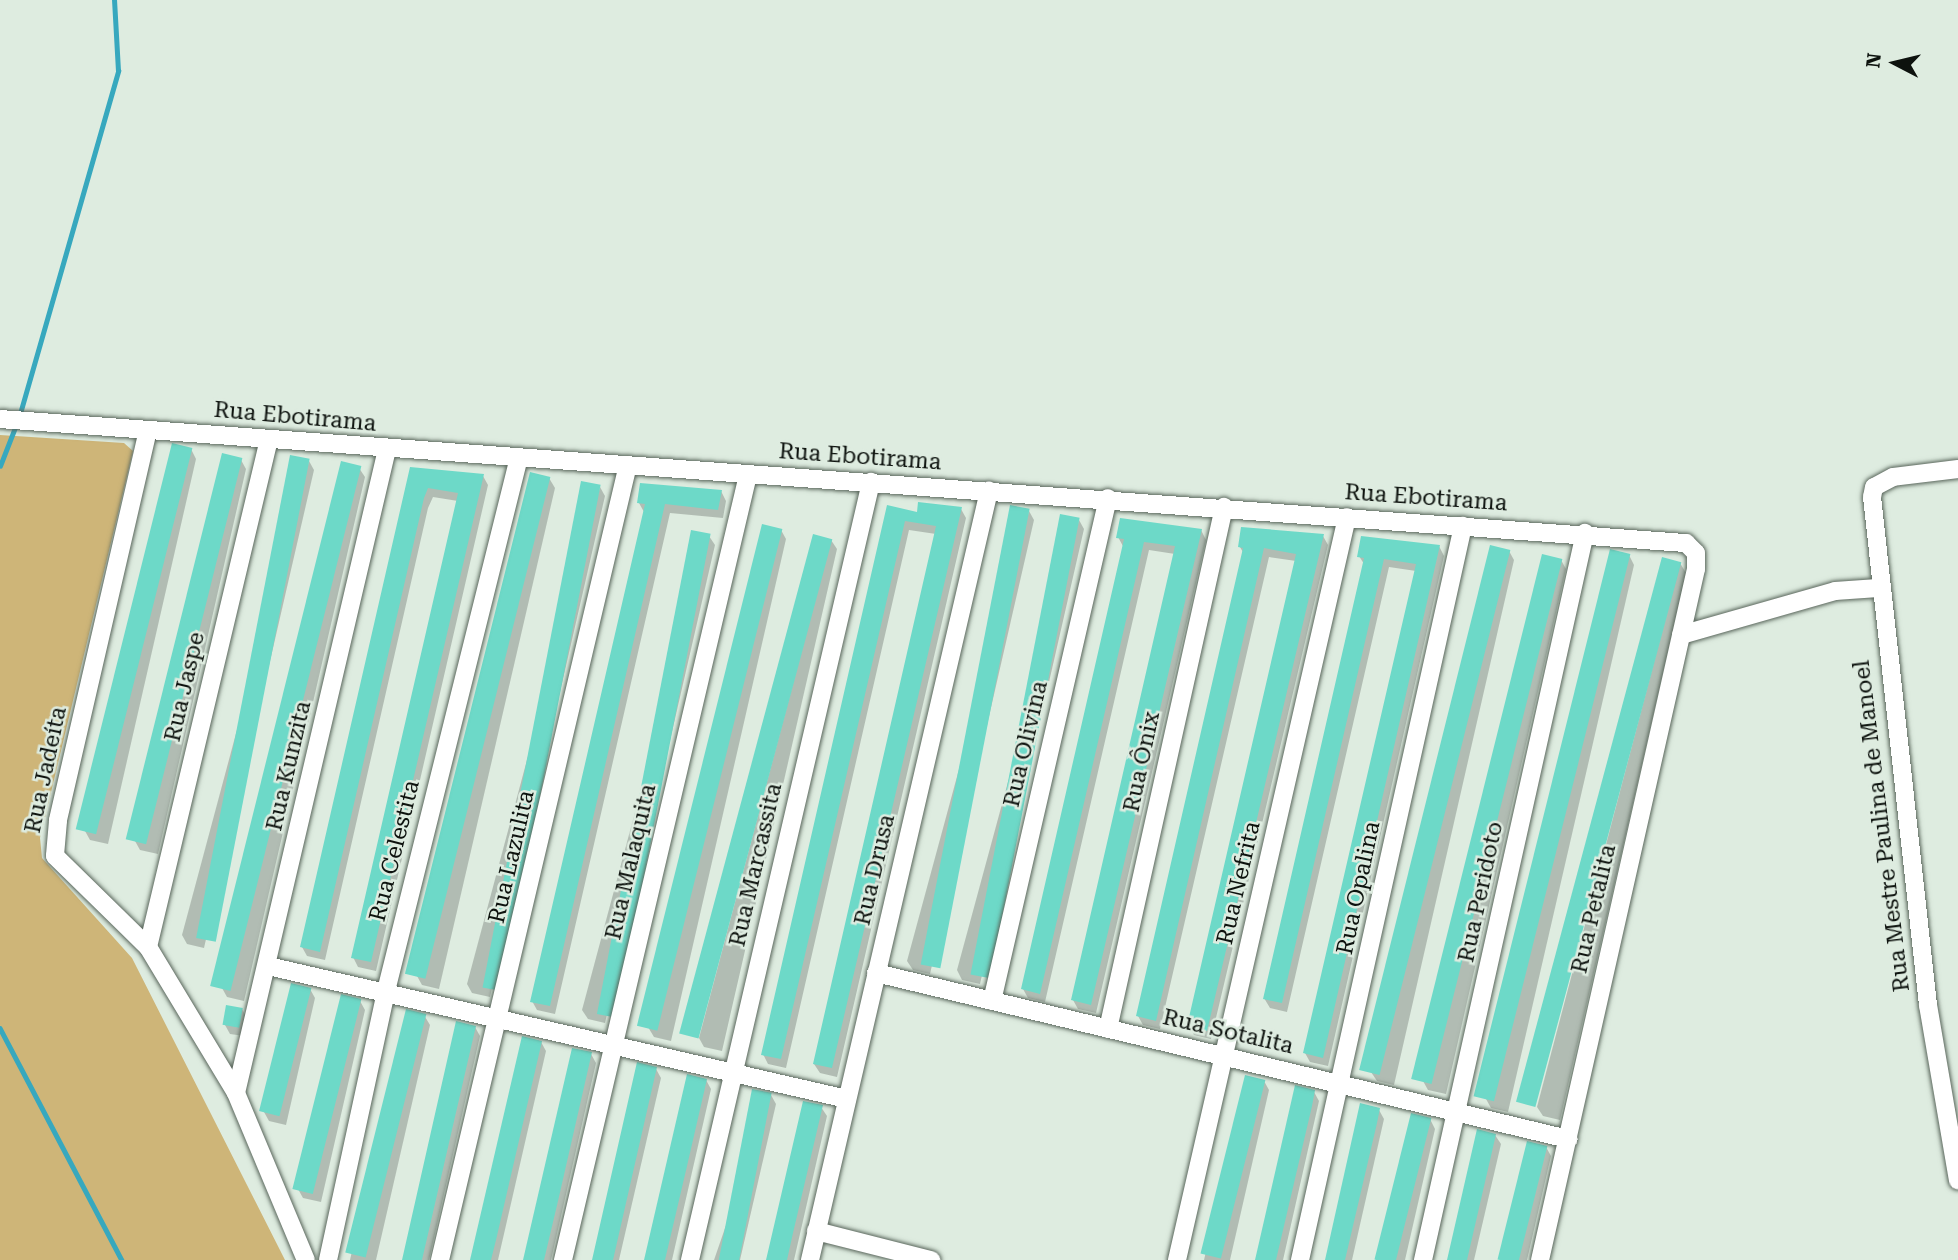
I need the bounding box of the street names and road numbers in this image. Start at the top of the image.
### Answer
street label: Rua Ebotirama [213,396,377,438]
street label: Rua Ebotirama [778,438,942,476]
street label: Rua Ebotirama [1344,479,1508,517]
street label: Rua Jaspe [159,630,211,744]
street label: Rua Mestre Paulina de Manoel [1848,659,1916,993]
street label: Rua Olivina [998,678,1054,810]
street label: Rua Kunzita [261,698,317,834]
street label: Rua Jadeíta [19,704,73,836]
street label: Rua Ônix [1118,709,1166,815]
street label: Rua Celestita [364,777,426,925]
street label: Rua Malaquita [600,781,662,943]
street label: Rua Marcassita [724,781,788,949]
street label: Rua Lazulita [483,788,541,926]
street label: Rua Drusa [849,812,901,928]
street label: Rua Nefrita [1211,819,1267,947]
street label: Rua Opalina [1331,819,1387,957]
street label: Rua Peridoto [1453,819,1509,965]
street label: Rua Petalita [1566,842,1622,976]
street label: Rua Sotalita [1160,1004,1296,1060]

